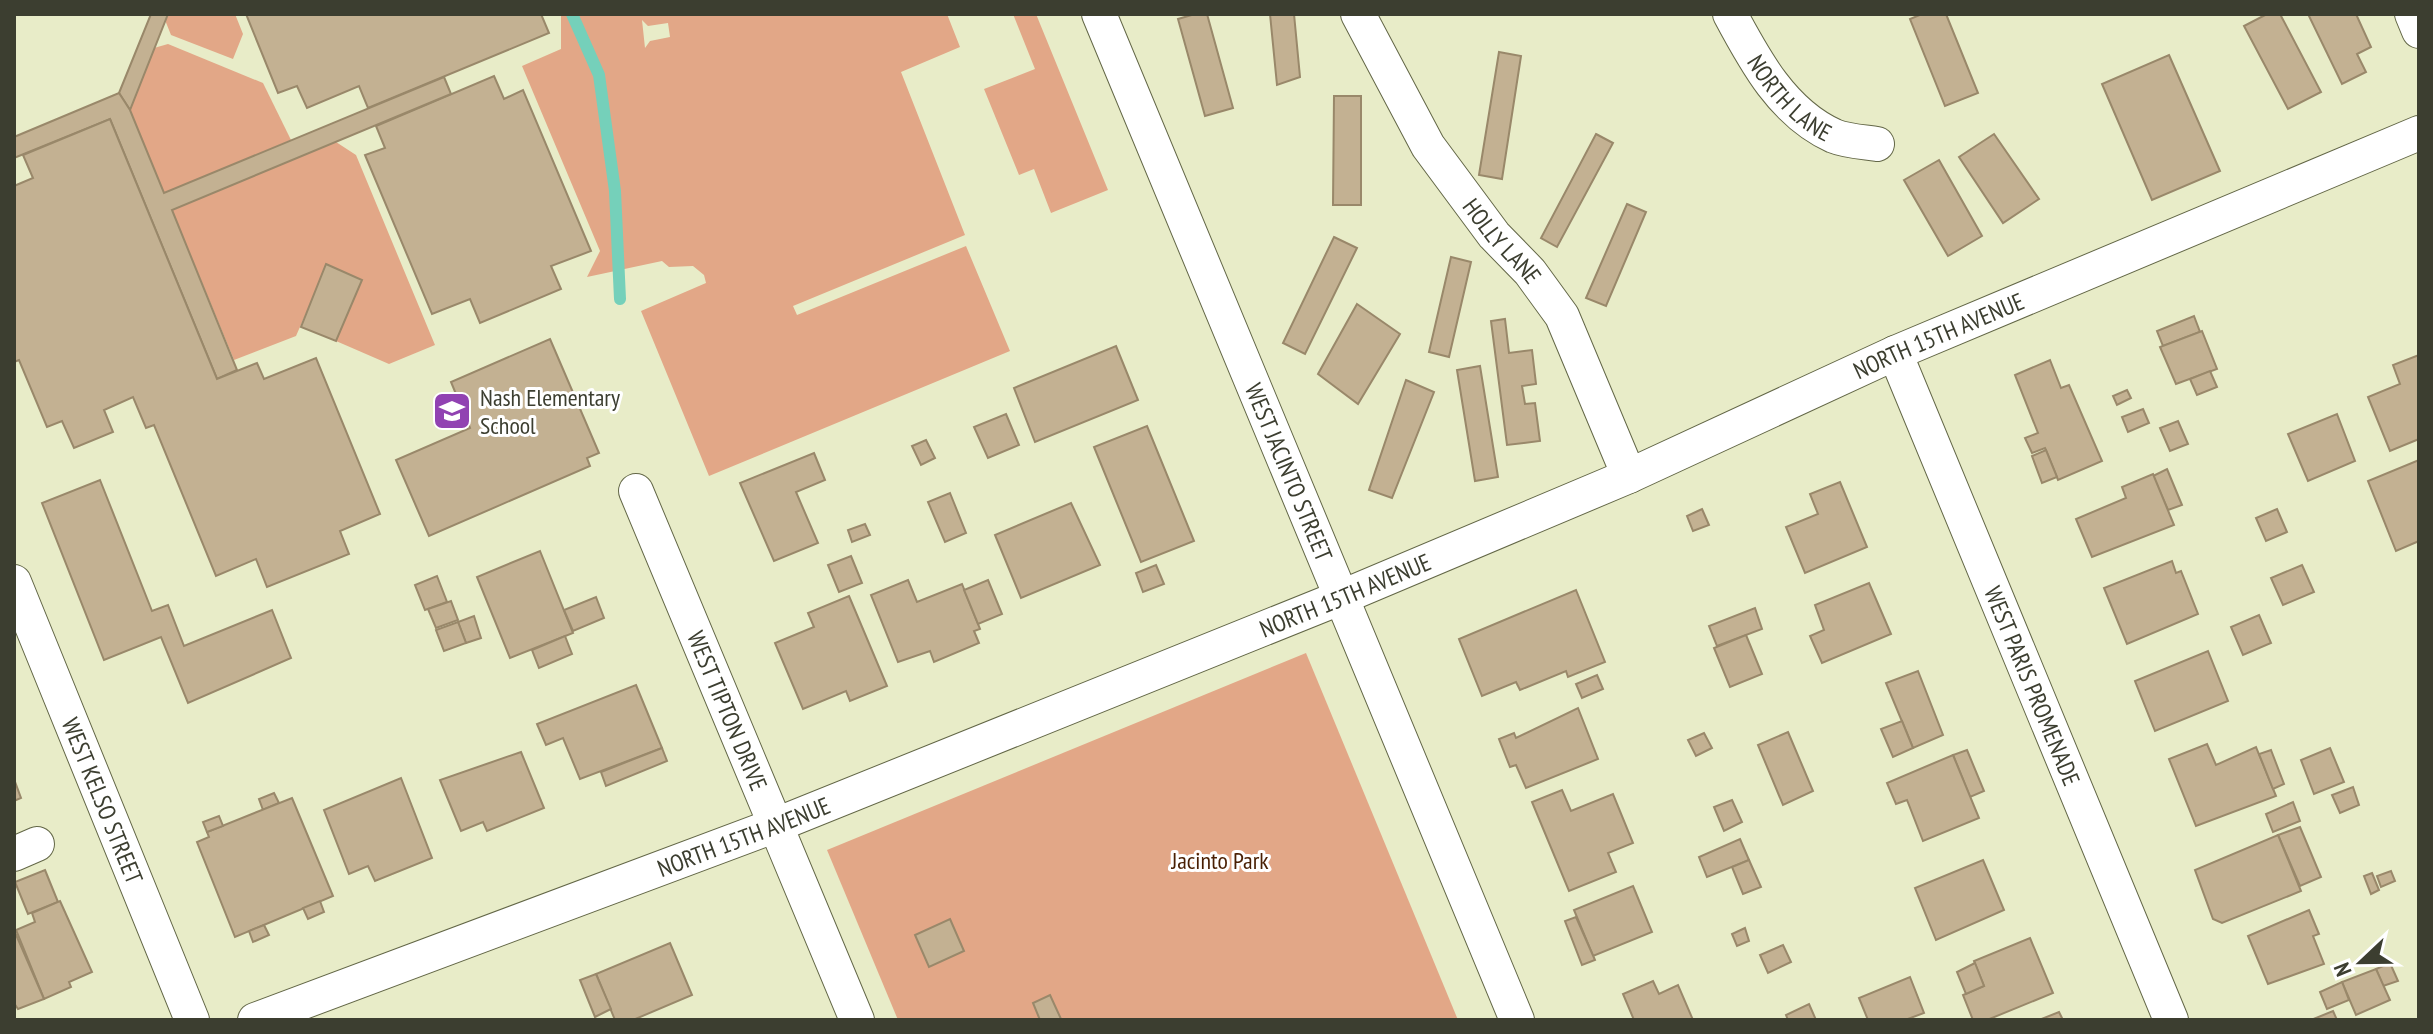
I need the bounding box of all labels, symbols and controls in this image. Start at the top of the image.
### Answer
street label: NORTH LANE [1741,49,1837,148]
street label: HOLLY LANE [1456,192,1549,289]
street label: NORTH 15TH AVENUE [1848,285,2028,386]
street label: WEST JACINTO STREET [1239,378,1340,566]
place label: Nash Elementary School [480,382,620,441]
school or university icon: Nash Elementary School [431,390,473,432]
street label: NORTH 15TH AVENUE [1255,546,1435,644]
street label: WEST PARIS PROMENADE [1978,581,2088,790]
street label: WEST TIPTON DRIVE [681,626,775,795]
street label: WEST KELSO STREET [55,713,151,888]
street label: NORTH 15TH AVENUE [653,789,835,884]
park label: Jacinto Park [1170,845,1269,876]
north arrow [2321,922,2401,1002]
text: N [2327,959,2358,980]

